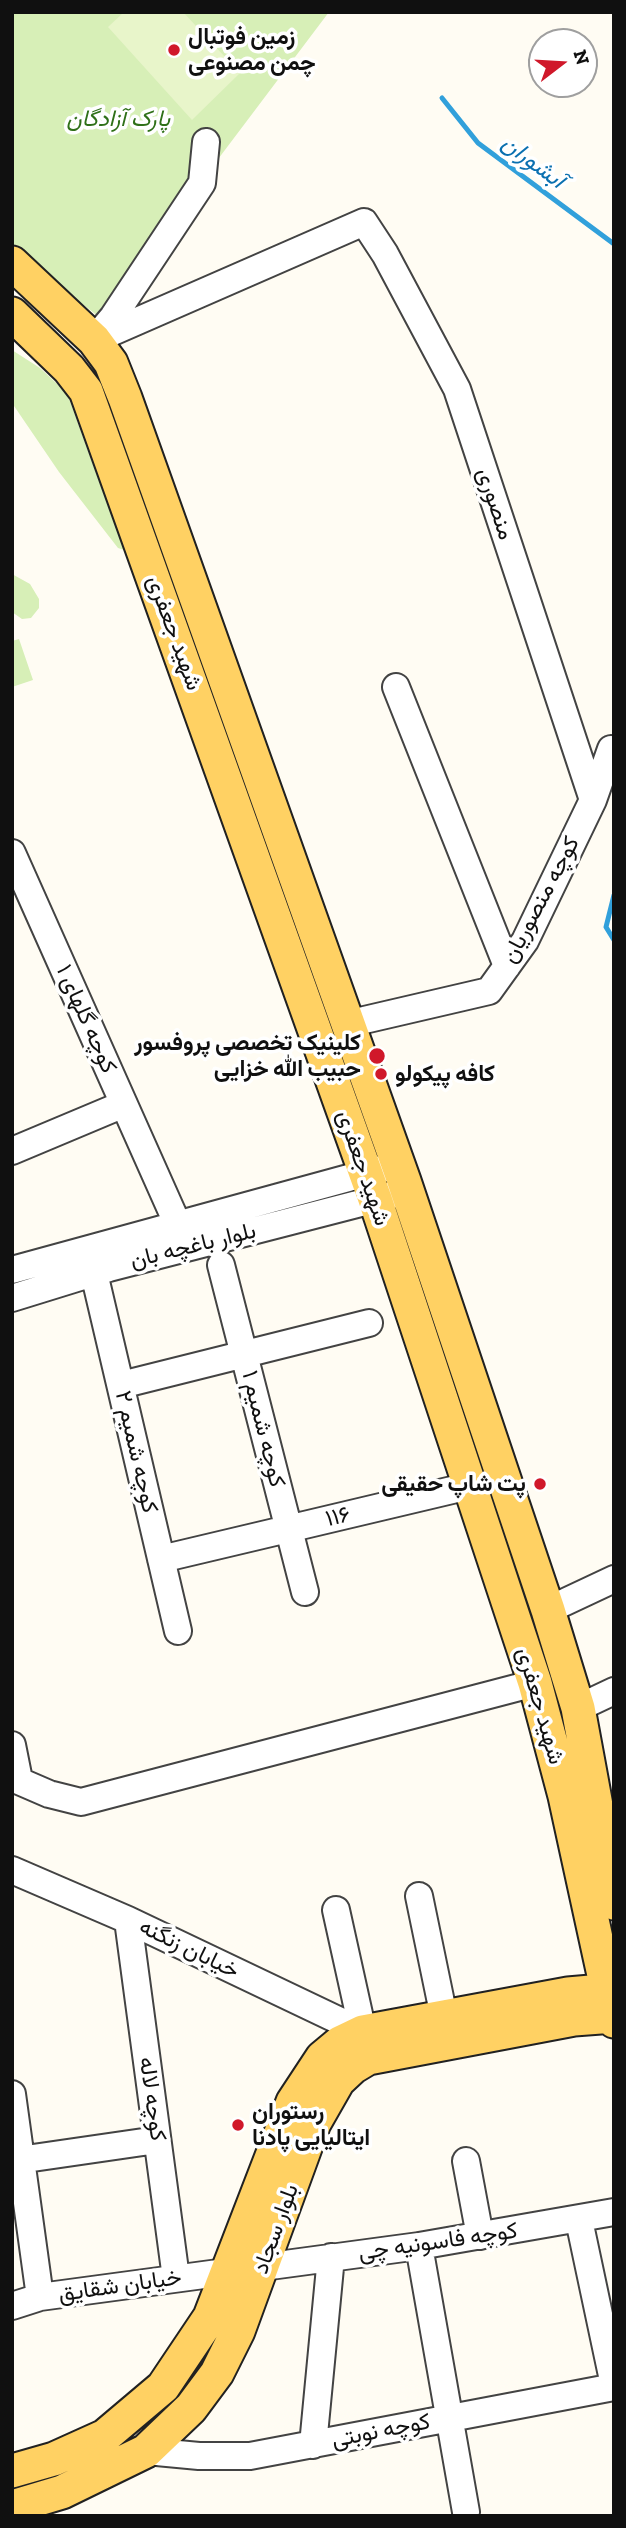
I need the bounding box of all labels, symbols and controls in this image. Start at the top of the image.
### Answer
place label: زمین فوتبال چمن مصنوعی [188,23,316,77]
north arrow [528,28,598,98]
marker: زمین فوتبال چمن مصنوعی [166,42,182,58]
text: N [569,47,595,68]
park label: پارک آزادگان [66,105,170,133]
water label: آبشوران [496,129,570,195]
street label: منصوری [470,464,520,544]
street label: شهید جعفری [140,572,208,694]
street label: کوچه منصوریان [496,832,586,968]
street label: کوچه گلهای ۱ [50,960,122,1078]
place label: کلینیک تخصصی پروفسور حبیب الله خزایی [134,1029,361,1083]
marker: کلینیک تخصصی پروفسور حبیب الله خزایی [367,1046,387,1066]
place label: کافه پیکولو [395,1060,495,1088]
marker: کافه پیکولو [373,1066,389,1082]
street label: شهید جعفری [330,1107,396,1229]
street label: بلوار باغچه بان [127,1217,259,1275]
street label: کوچه شمیم ۱ [235,1368,291,1490]
street label: کوچه شمیم ۲ [109,1388,163,1516]
place label: پت شاپ حقیقی [381,1470,526,1498]
marker: پت شاپ حقیقی [532,1476,548,1492]
street label: ۱۱۶ [323,1501,353,1533]
street label: شهید جعفری [510,1644,570,1768]
street label: خیابان زنگنه [135,1913,243,1985]
street label: کوچه لاله [132,2055,172,2143]
place label: رستوران ایتالیایی پادنا [252,2098,370,2152]
marker: رستوران ایتالیایی پادنا [230,2117,246,2133]
street label: بلوار سجاد [247,2180,305,2278]
street label: کوچه فاسونیه چی [357,2217,519,2267]
street label: خیابان شقایق [57,2264,183,2308]
street label: کوچه نوبتی [329,2408,433,2454]

